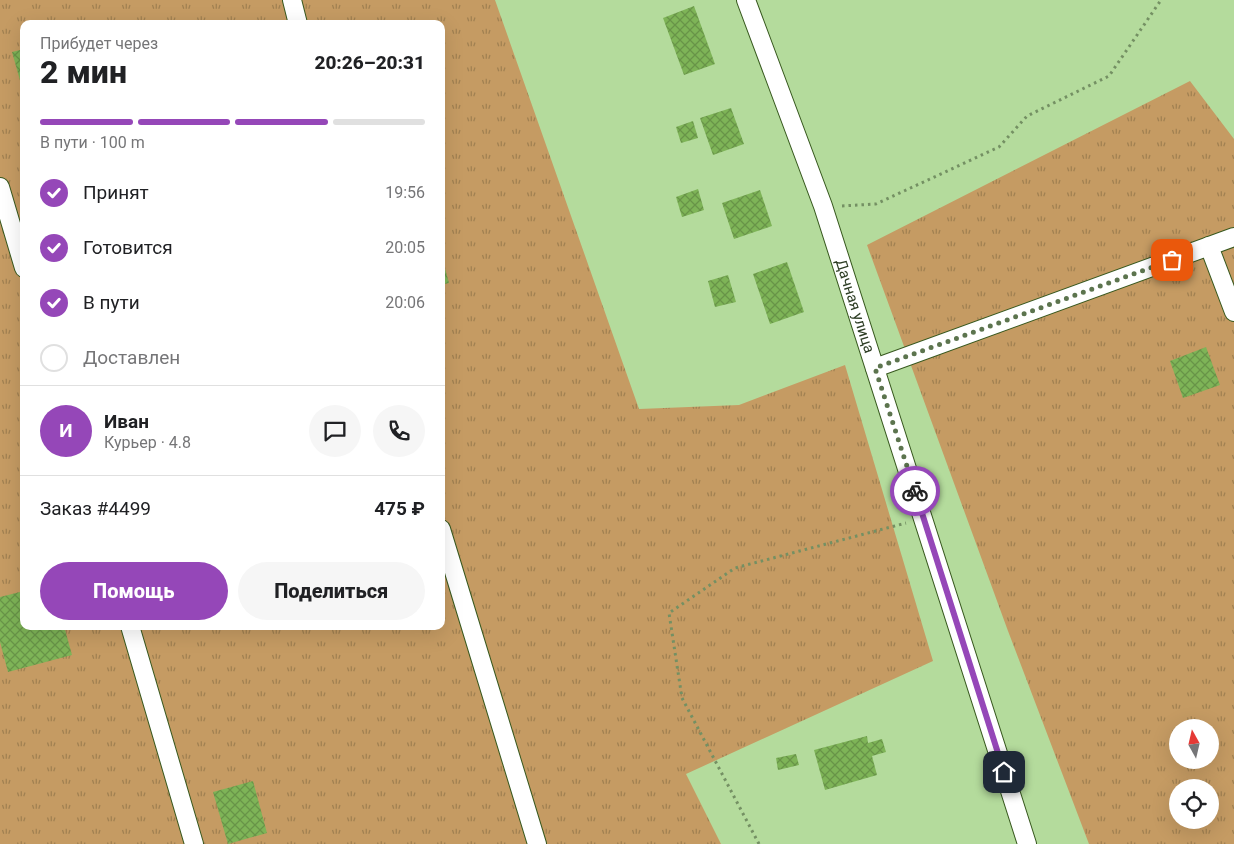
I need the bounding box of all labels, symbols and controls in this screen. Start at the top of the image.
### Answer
text: Прибудет через [40,34,158,53]
text: 20:26–20:31 [314,51,425,74]
text: 2 мин [40,53,127,91]
text: В пути · 100 m [40,133,145,152]
icon: check [40,179,68,207]
text: Принят [83,181,149,204]
text: 19:56 [385,183,425,202]
icon: check [40,234,68,262]
text: Готовится [83,236,173,259]
text: 20:05 [385,238,425,257]
pin [1151,239,1193,281]
icon: bag [1158,246,1186,274]
street label: Дачная улица [832,257,878,355]
icon: check [40,289,68,317]
text: В пути [83,291,140,314]
text: 20:06 [385,293,425,312]
text: Доставлен [83,346,180,369]
button: chat [309,405,361,457]
button: phone [373,405,425,457]
text: Иван [104,410,149,433]
text: И [59,419,73,442]
text: Курьер · 4.8 [104,433,191,452]
courier [890,466,940,516]
icon: bike [901,477,929,505]
text: Заказ #4499 [40,497,151,520]
text: 475 ₽ [374,497,425,520]
button: Помощь [40,562,228,620]
button: Поделиться [238,562,425,620]
north arrow [1169,719,1219,769]
map controls [1169,719,1219,829]
pin [983,751,1025,793]
icon: home [990,758,1018,786]
button: locate [1169,779,1219,829]

